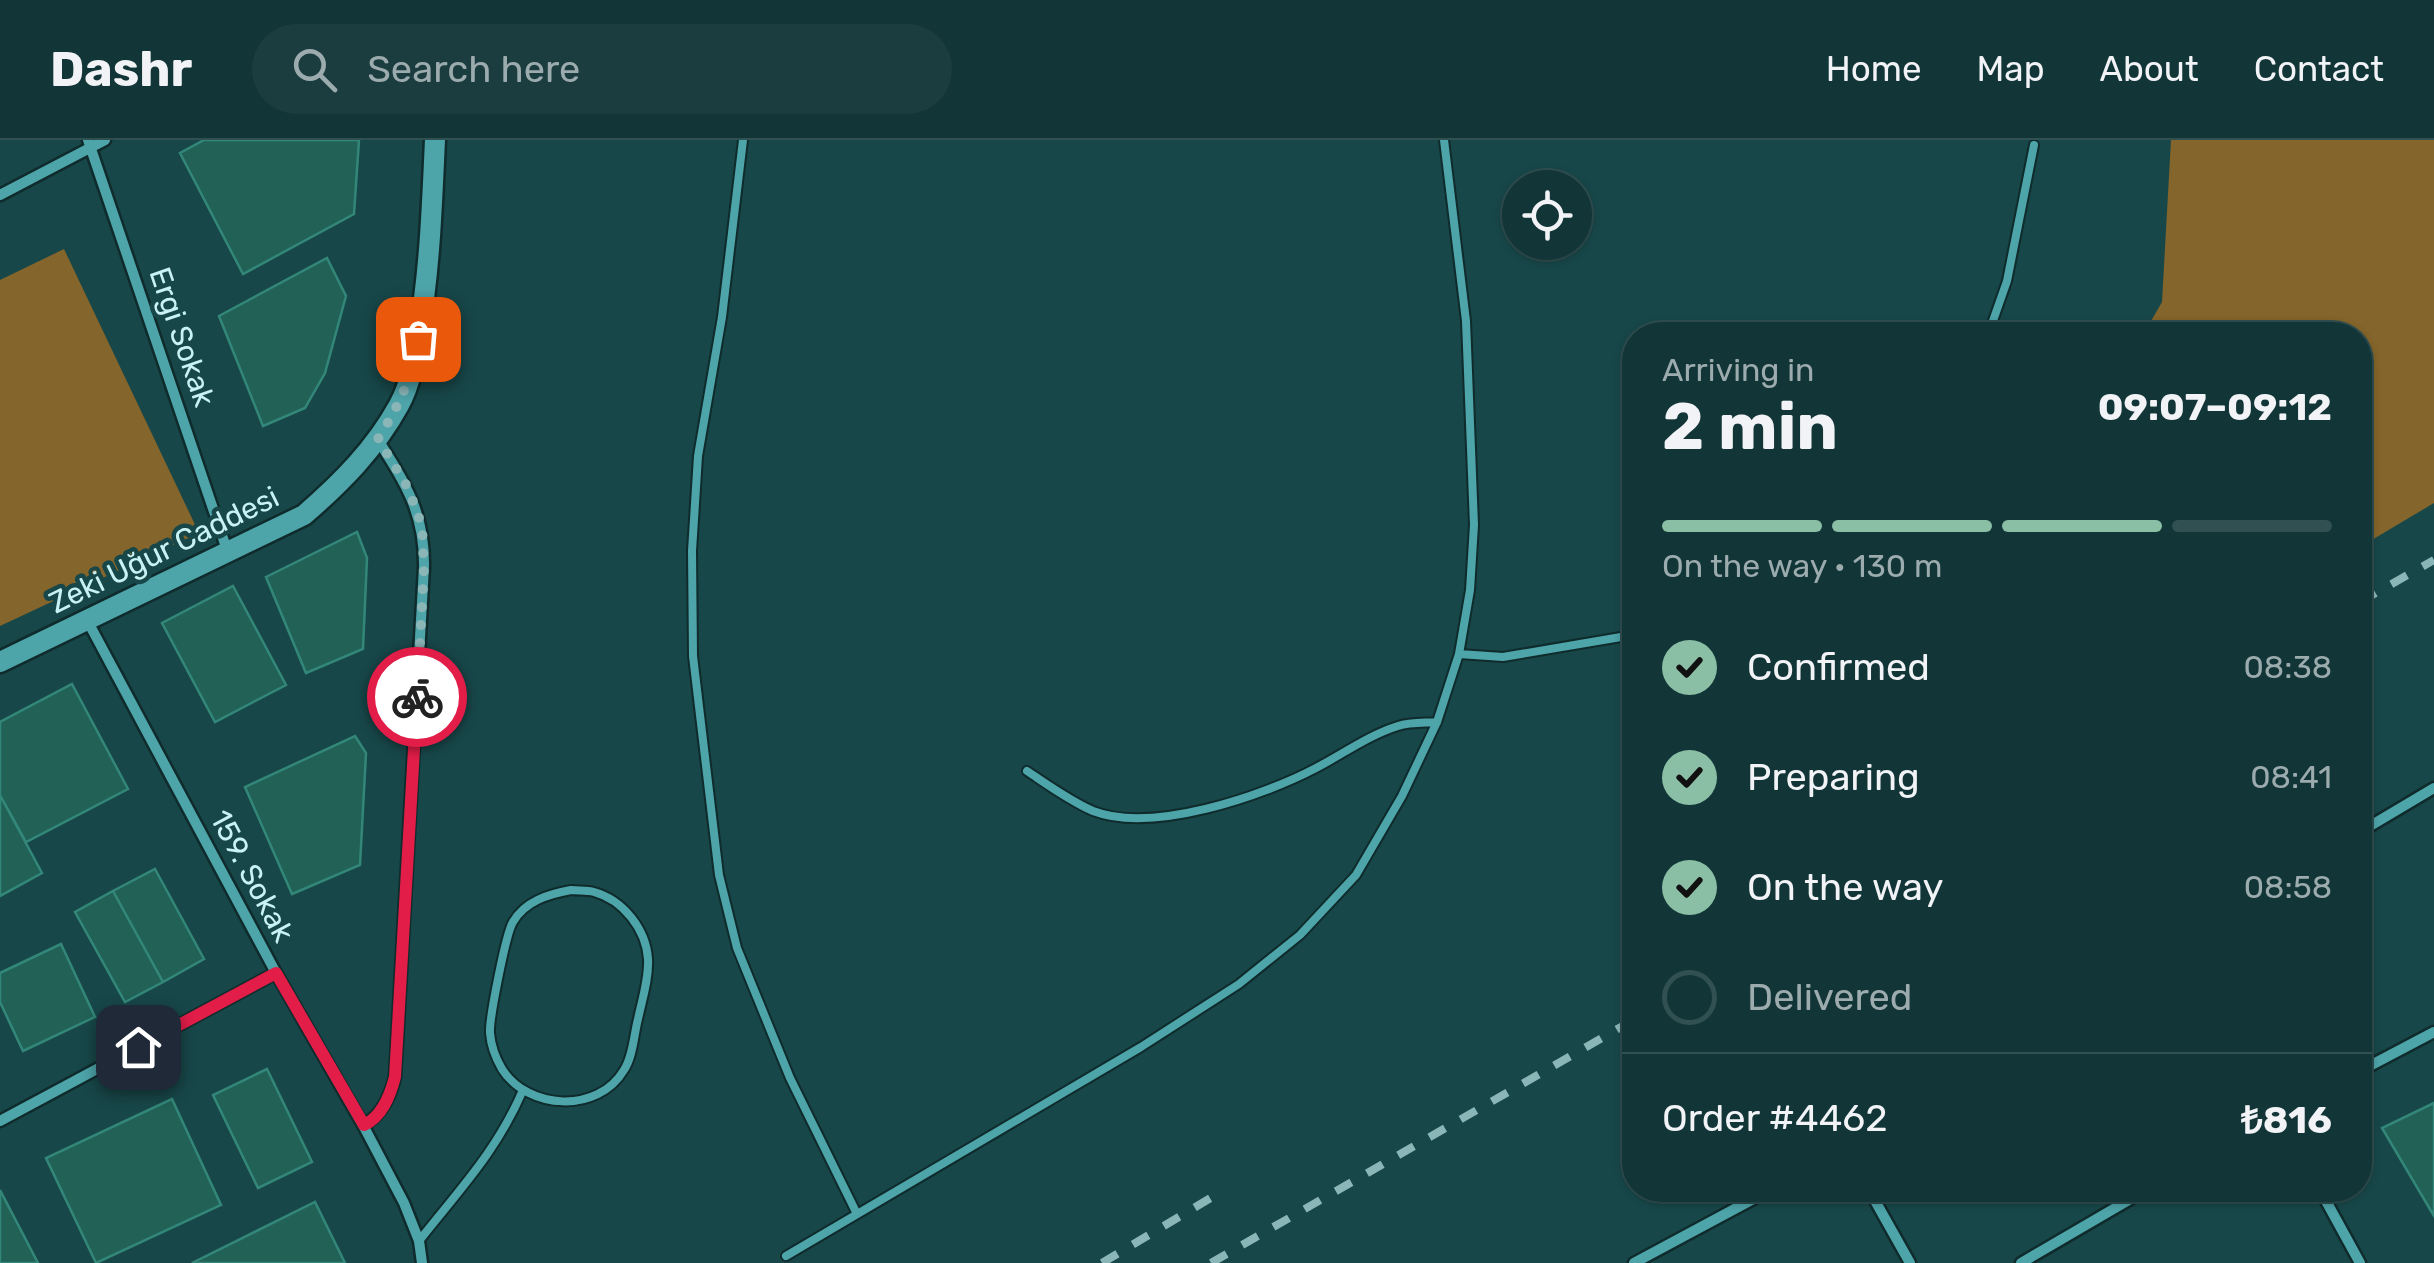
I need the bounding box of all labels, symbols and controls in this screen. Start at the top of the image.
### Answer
search box [252,24,952,114]
text: Dashr [50,41,192,98]
icon: search [287,42,342,97]
text: Search here [367,46,580,92]
text: Home [1826,48,1922,90]
text: Map [1977,48,2045,90]
text: About [2100,48,2199,90]
text: Contact [2254,48,2384,90]
map controls [1502,170,1592,260]
button: locate [1502,170,1592,260]
street label: Ergi Sokak [141,263,223,412]
pin [376,297,461,382]
icon: bag [391,312,446,367]
text: Arriving in [1662,351,1814,389]
text: 09:07–09:12 [2098,384,2332,430]
text: 2 min [1662,388,1838,465]
street label: Zeki Uğur Caddesi [43,479,285,621]
text: On the way · 130 m [1662,547,1942,585]
icon: check [1662,640,1717,695]
text: Confirmed [1747,644,1930,690]
courier [367,647,467,747]
text: 08:38 [2244,648,2332,686]
icon: bike [390,670,445,725]
icon: check [1662,750,1717,805]
text: Preparing [1747,754,1920,800]
text: 08:41 [2250,758,2332,796]
street label: 159. Sokak [202,804,302,949]
icon: check [1662,860,1717,915]
text: On the way [1747,864,1943,910]
text: 08:58 [2244,868,2332,906]
text: Delivered [1747,974,1912,1020]
pin [96,1005,181,1090]
icon: home [111,1020,166,1075]
text: Order #4462 [1662,1095,1887,1141]
text: ₺816 [2241,1097,2332,1143]

